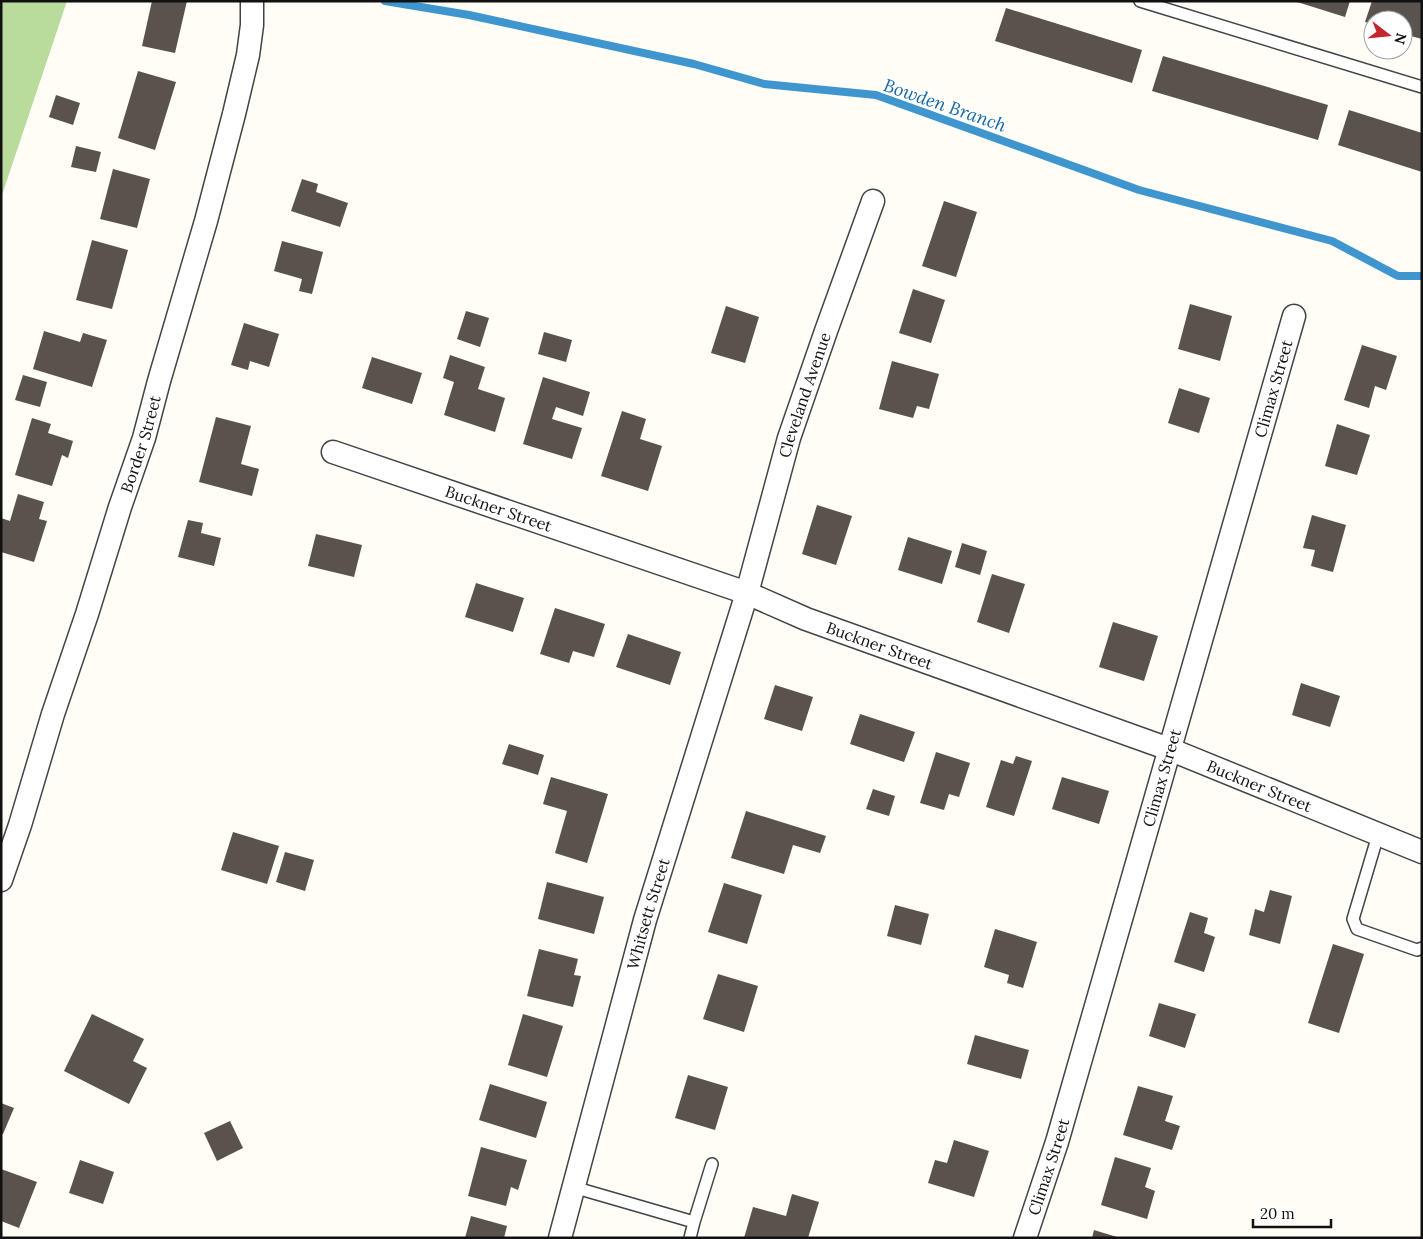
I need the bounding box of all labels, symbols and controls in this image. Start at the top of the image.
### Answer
north arrow [1363,10,1413,60]
text: N [1390,31,1411,46]
water label: Bowden Branch [881,73,1010,137]
street label: Cleveland Avenue [774,329,835,460]
street label: Climax Street [1250,337,1297,440]
street label: Border Street [116,392,165,495]
street label: Buckner Street [443,481,555,536]
street label: Buckner Street [824,617,936,674]
street label: Climax Street [1138,726,1185,829]
street label: Buckner Street [1204,756,1316,816]
street label: Whitsett Street [622,855,674,972]
street label: Climax Street [1023,1115,1073,1218]
scale bar [1253,1196,1330,1228]
text: 20 m [1260,1204,1295,1223]

